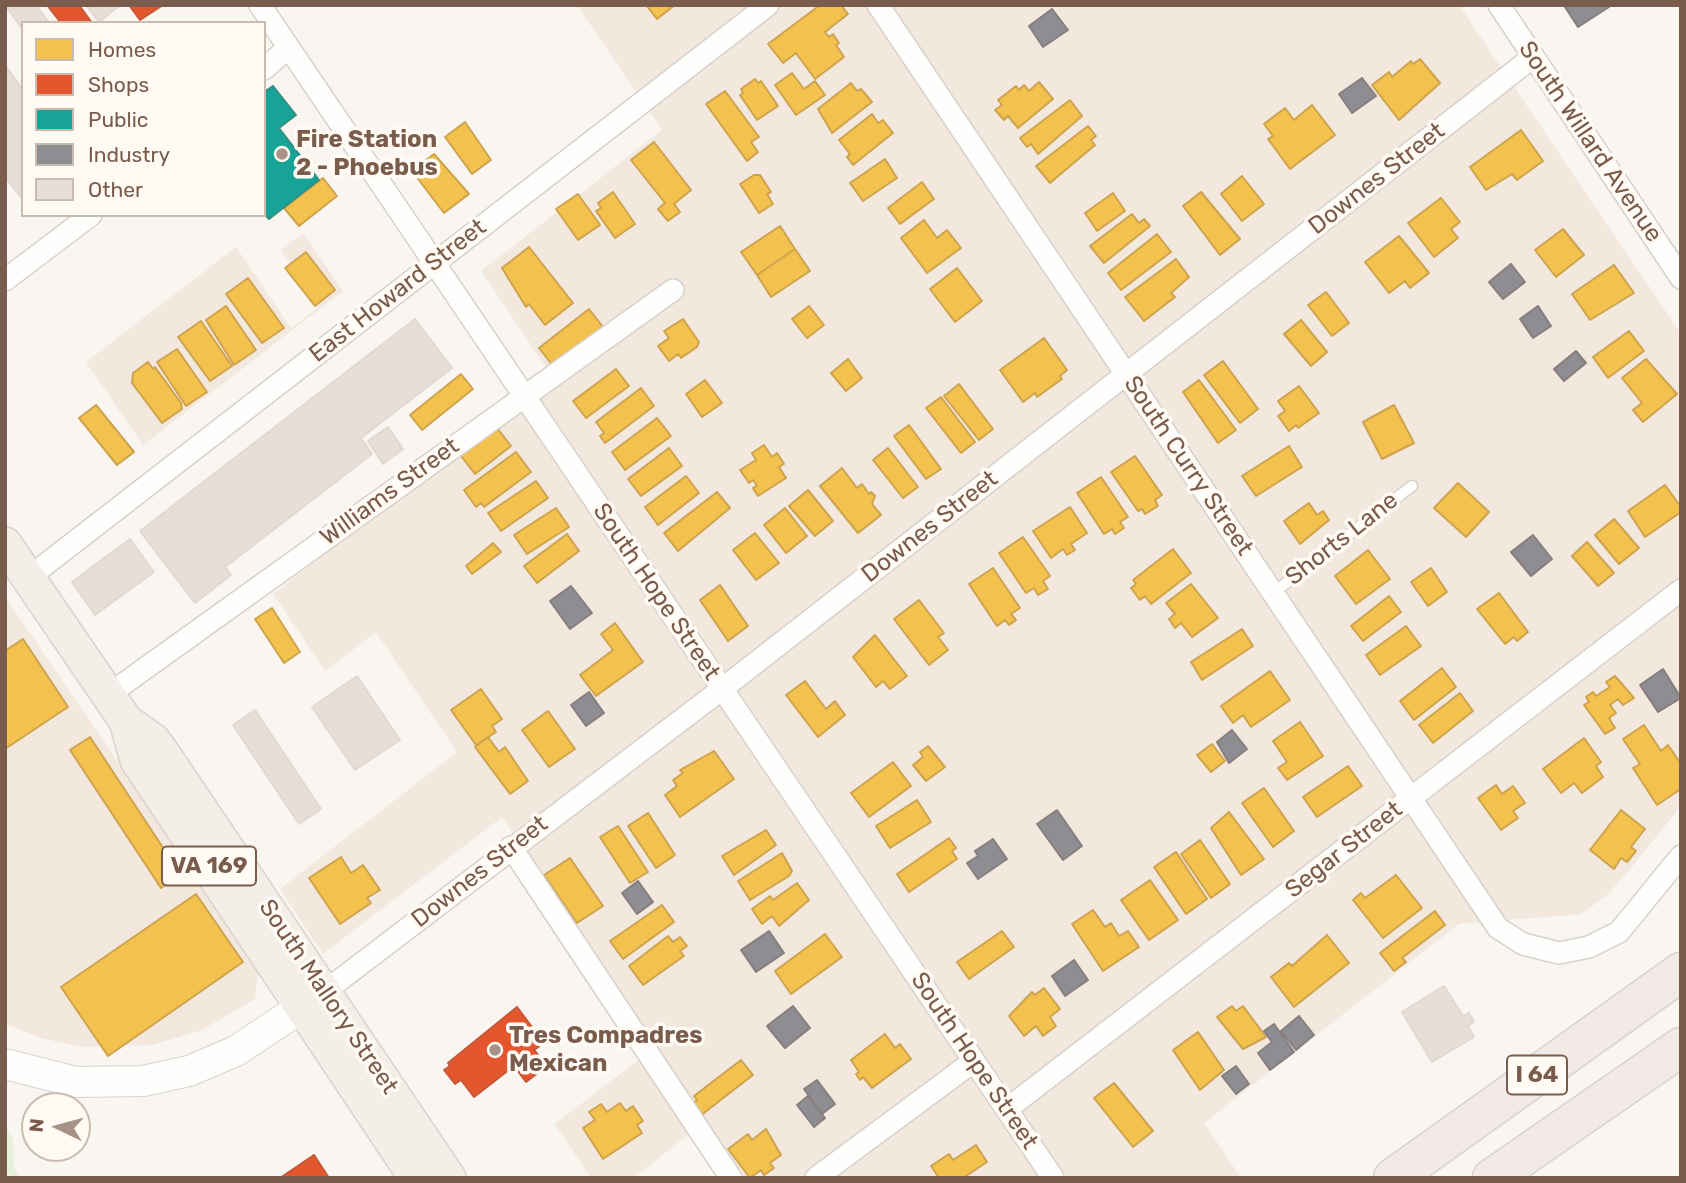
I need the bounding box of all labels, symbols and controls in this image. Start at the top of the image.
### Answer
legend [21,21,266,217]
street label: South Willard Avenue [1512,36,1668,248]
text: Homes [88,37,156,62]
text: Shops [88,72,149,97]
text: Public [88,107,148,132]
street label: Downes Street [1303,117,1451,241]
place label: Fire Station 2 - Phoebus [296,126,438,182]
text: Industry [88,142,170,167]
marker: Fire Station 2 - Phoebus [274,146,290,162]
text: Other [88,177,143,202]
street label: East Howard Street [304,213,492,369]
street label: South Curry Street [1117,371,1259,561]
street label: Williams Street [315,432,465,552]
street label: Downes Street [856,465,1004,589]
street label: Shorts Lane [1280,486,1404,592]
street label: South Hope Street [586,498,726,686]
street label: Segar Street [1280,795,1408,905]
street label: Downes Street [406,810,554,934]
road number: VA 169 [162,846,256,886]
street label: South Mallory Street [252,894,404,1100]
street label: South Hope Street [904,967,1044,1155]
place label: Tres Compadres Mexican [509,1022,703,1078]
marker: Tres Compadres Mexican [487,1042,503,1058]
road number: I 64 [1507,1056,1567,1094]
north arrow [21,1092,91,1162]
text: N [25,1117,49,1133]

